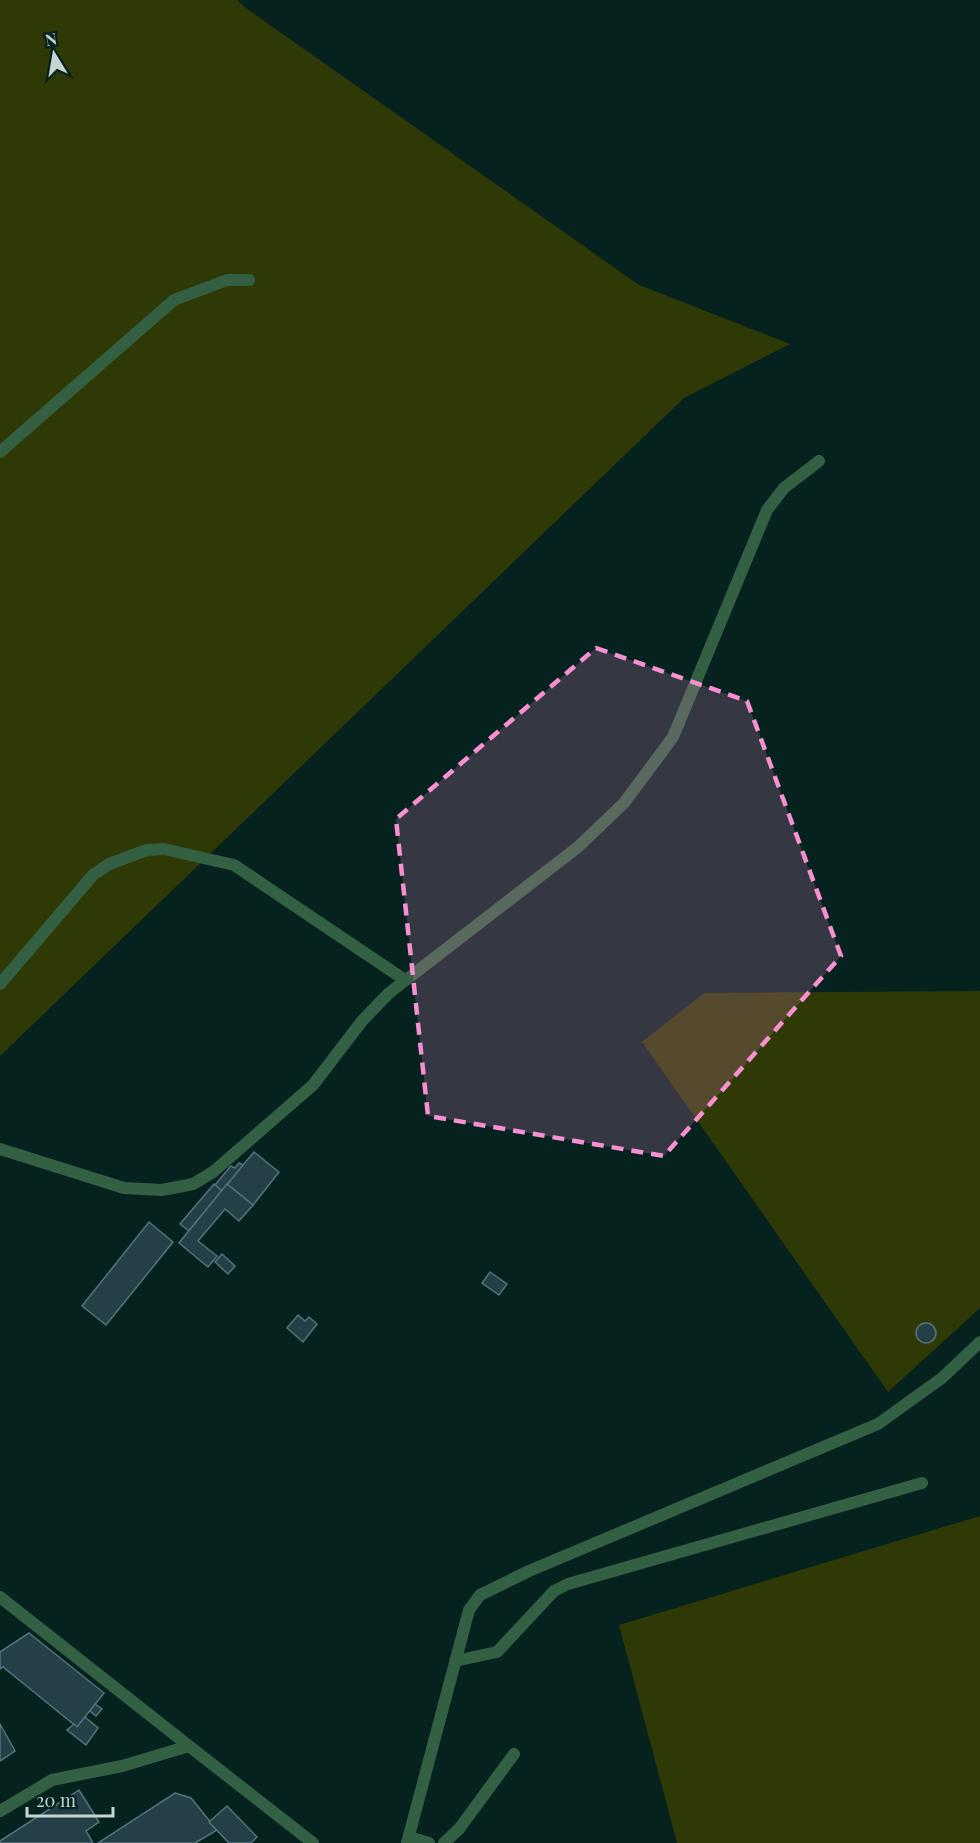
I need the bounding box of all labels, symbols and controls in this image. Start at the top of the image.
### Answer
north arrow [24,24,84,84]
text: N [43,27,59,50]
scale bar [27,1780,112,1818]
text: 20 m [36,1788,76,1812]

